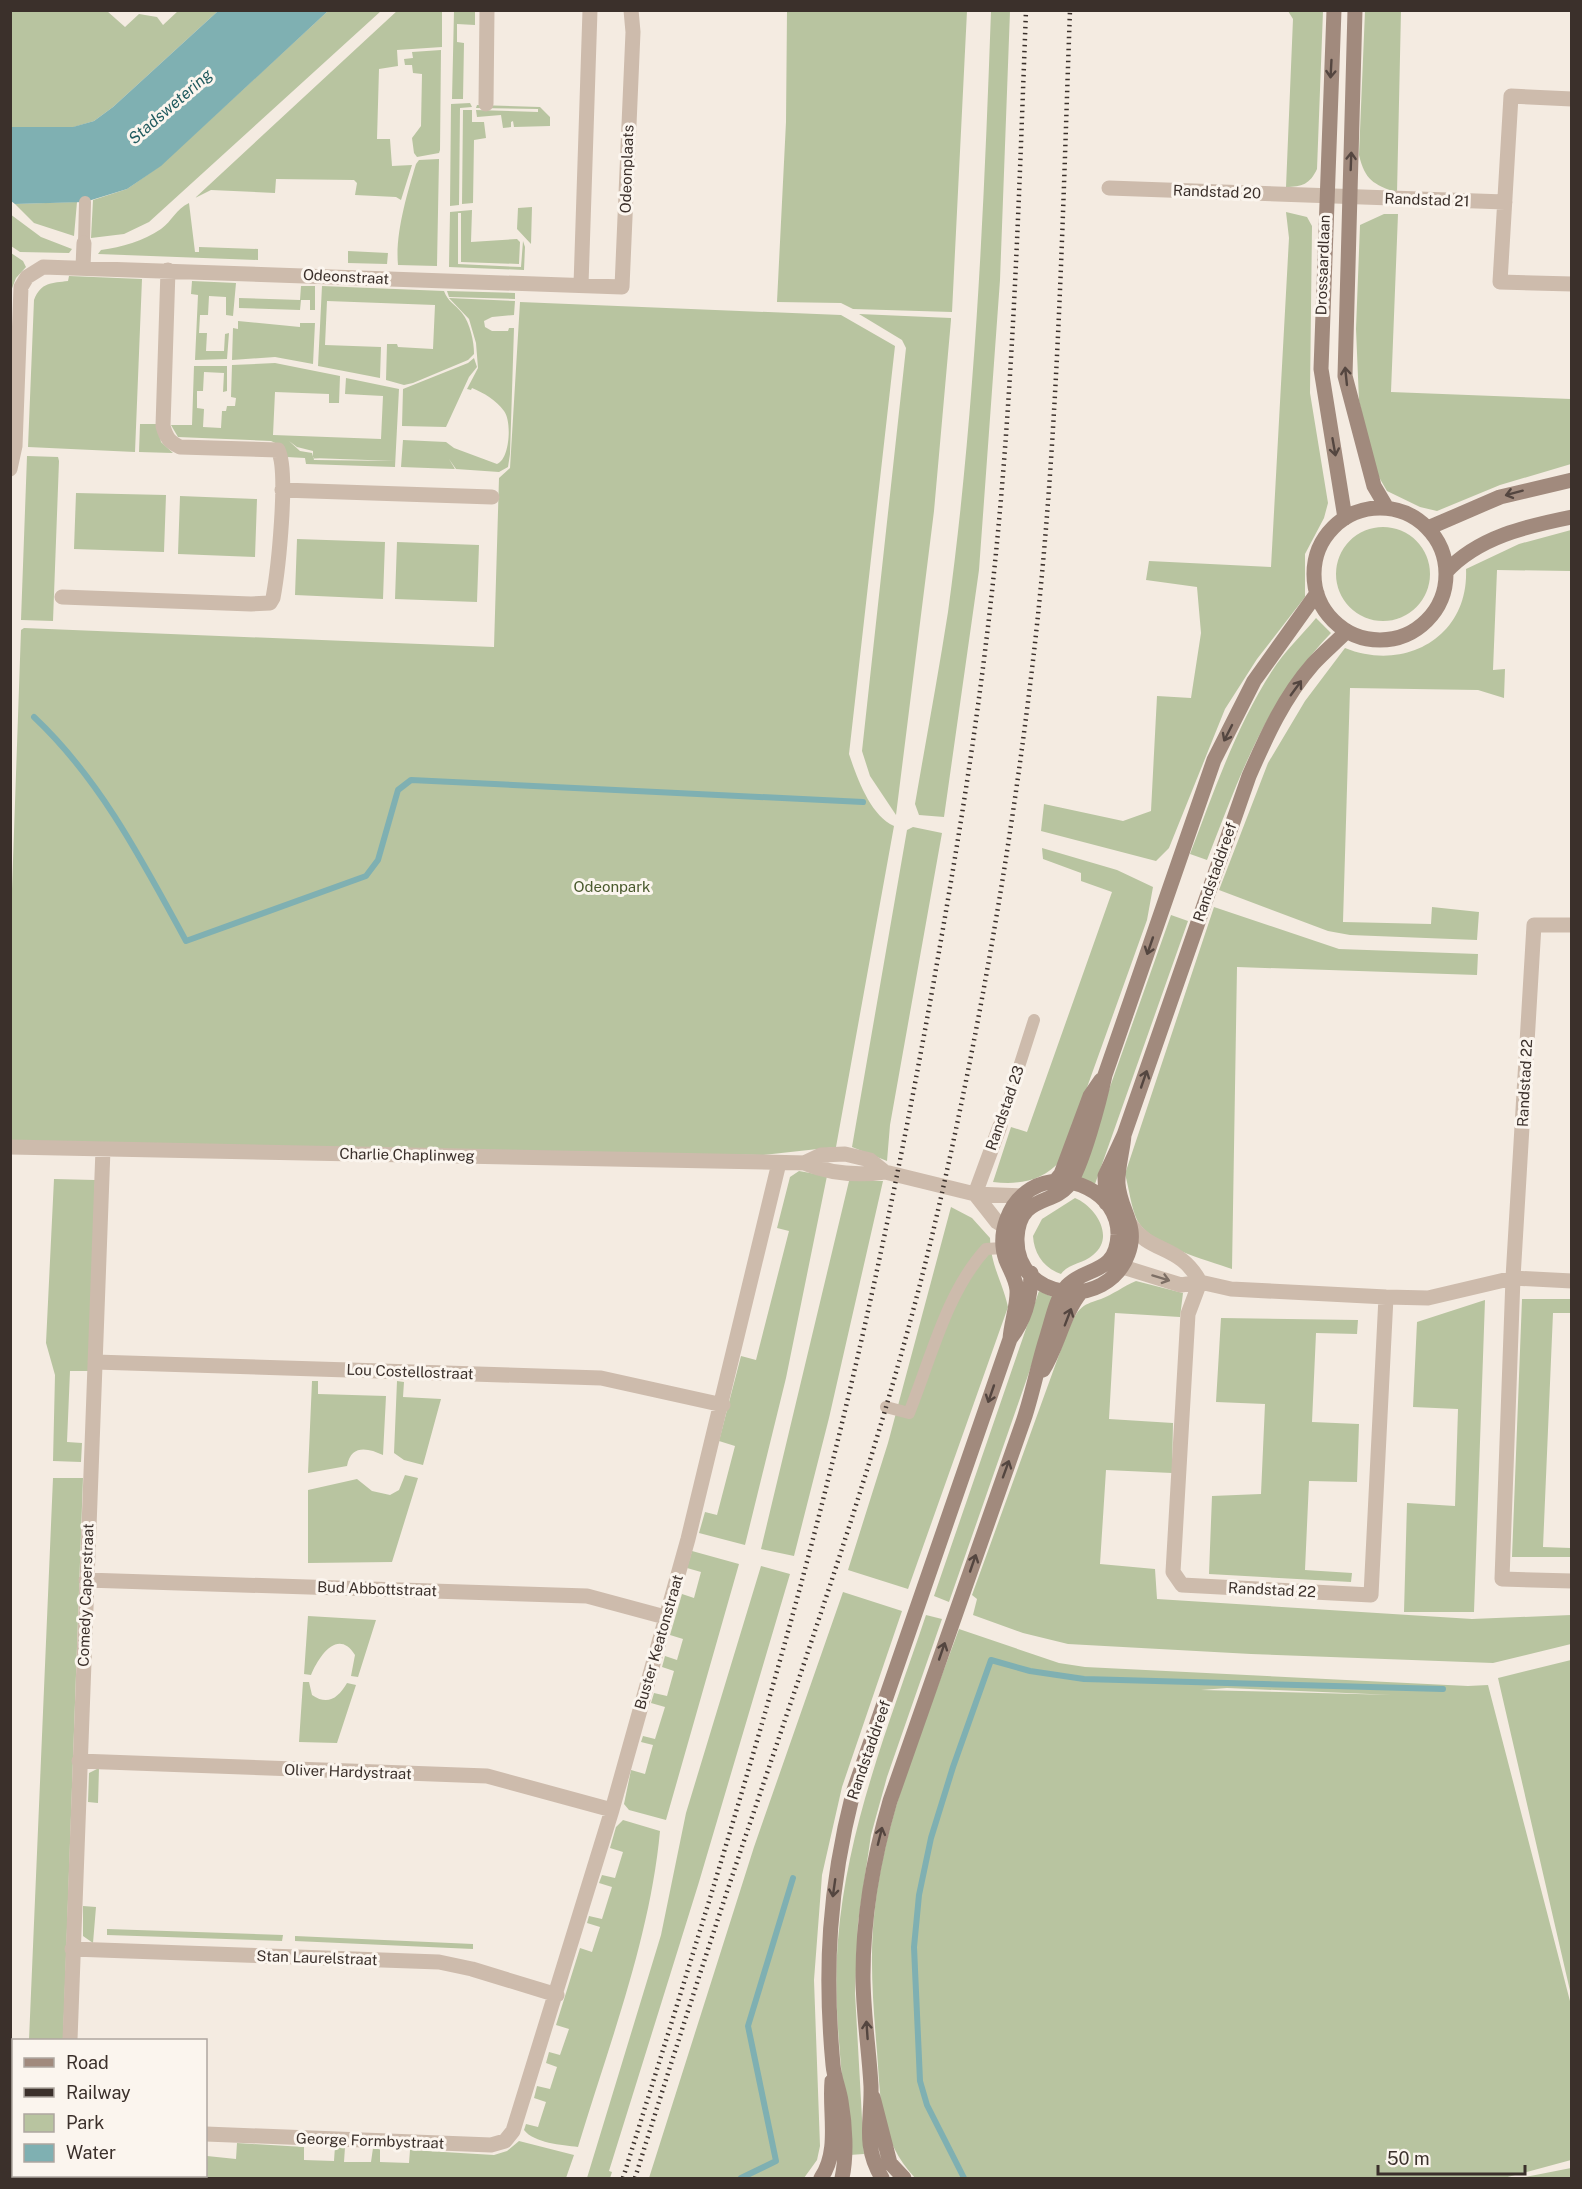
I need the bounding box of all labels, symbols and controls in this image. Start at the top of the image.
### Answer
one-way arrow [1326,58,1337,78]
water label: Stadswetering [125,65,216,148]
street label: Odeonplaats [616,124,637,214]
one-way arrow [1345,151,1356,171]
street label: Randstad 20 [1173,181,1261,202]
street label: Randstad 21 [1384,190,1470,209]
street label: Drossaardlaan [1312,214,1333,316]
street label: Odeonstraat [302,266,390,287]
one-way arrow [1341,367,1352,387]
one-way arrow [1329,436,1340,456]
one-way arrow [1505,488,1524,499]
one-way arrow [1290,681,1302,697]
one-way arrow [1221,724,1233,742]
street label: Randstaddreef [1190,820,1239,924]
park label: Odeonpark [574,878,650,895]
one-way arrow [1144,936,1155,955]
street label: Randstad 22 [1514,1039,1535,1127]
street label: Randstad 23 [982,1063,1027,1152]
one-way arrow [1139,1071,1150,1089]
street label: Charlie Chaplinweg [339,1145,475,1164]
one-way arrow [1151,1274,1170,1285]
one-way arrow [1063,1308,1074,1327]
street label: Lou Costellostraat [346,1361,474,1382]
one-way arrow [985,1385,996,1403]
one-way arrow [1002,1460,1013,1479]
street label: Comedy Caperstraat [75,1523,97,1667]
one-way arrow [968,1554,979,1573]
street label: Buster Keatonstraat [631,1572,686,1711]
street label: Bud Abbottstraat [317,1578,437,1599]
street label: Randstad 22 [1228,1579,1316,1600]
one-way arrow [938,1643,949,1661]
street label: Randstaddreef [844,1698,893,1802]
street label: Oliver Hardystraat [284,1761,412,1782]
one-way arrow [875,1827,887,1846]
one-way arrow [828,1877,839,1897]
street label: Stan Laurelstraat [256,1947,378,1968]
one-way arrow [861,2020,872,2040]
legend [12,2039,207,2177]
text: Road [66,2052,109,2073]
text: Railway [66,2082,131,2103]
text: Park [66,2112,104,2133]
street label: George Formbystraat [296,2129,445,2152]
scale bar [1378,2138,1525,2176]
text: Water [66,2142,116,2163]
text: 50 m [1387,2148,1430,2169]

